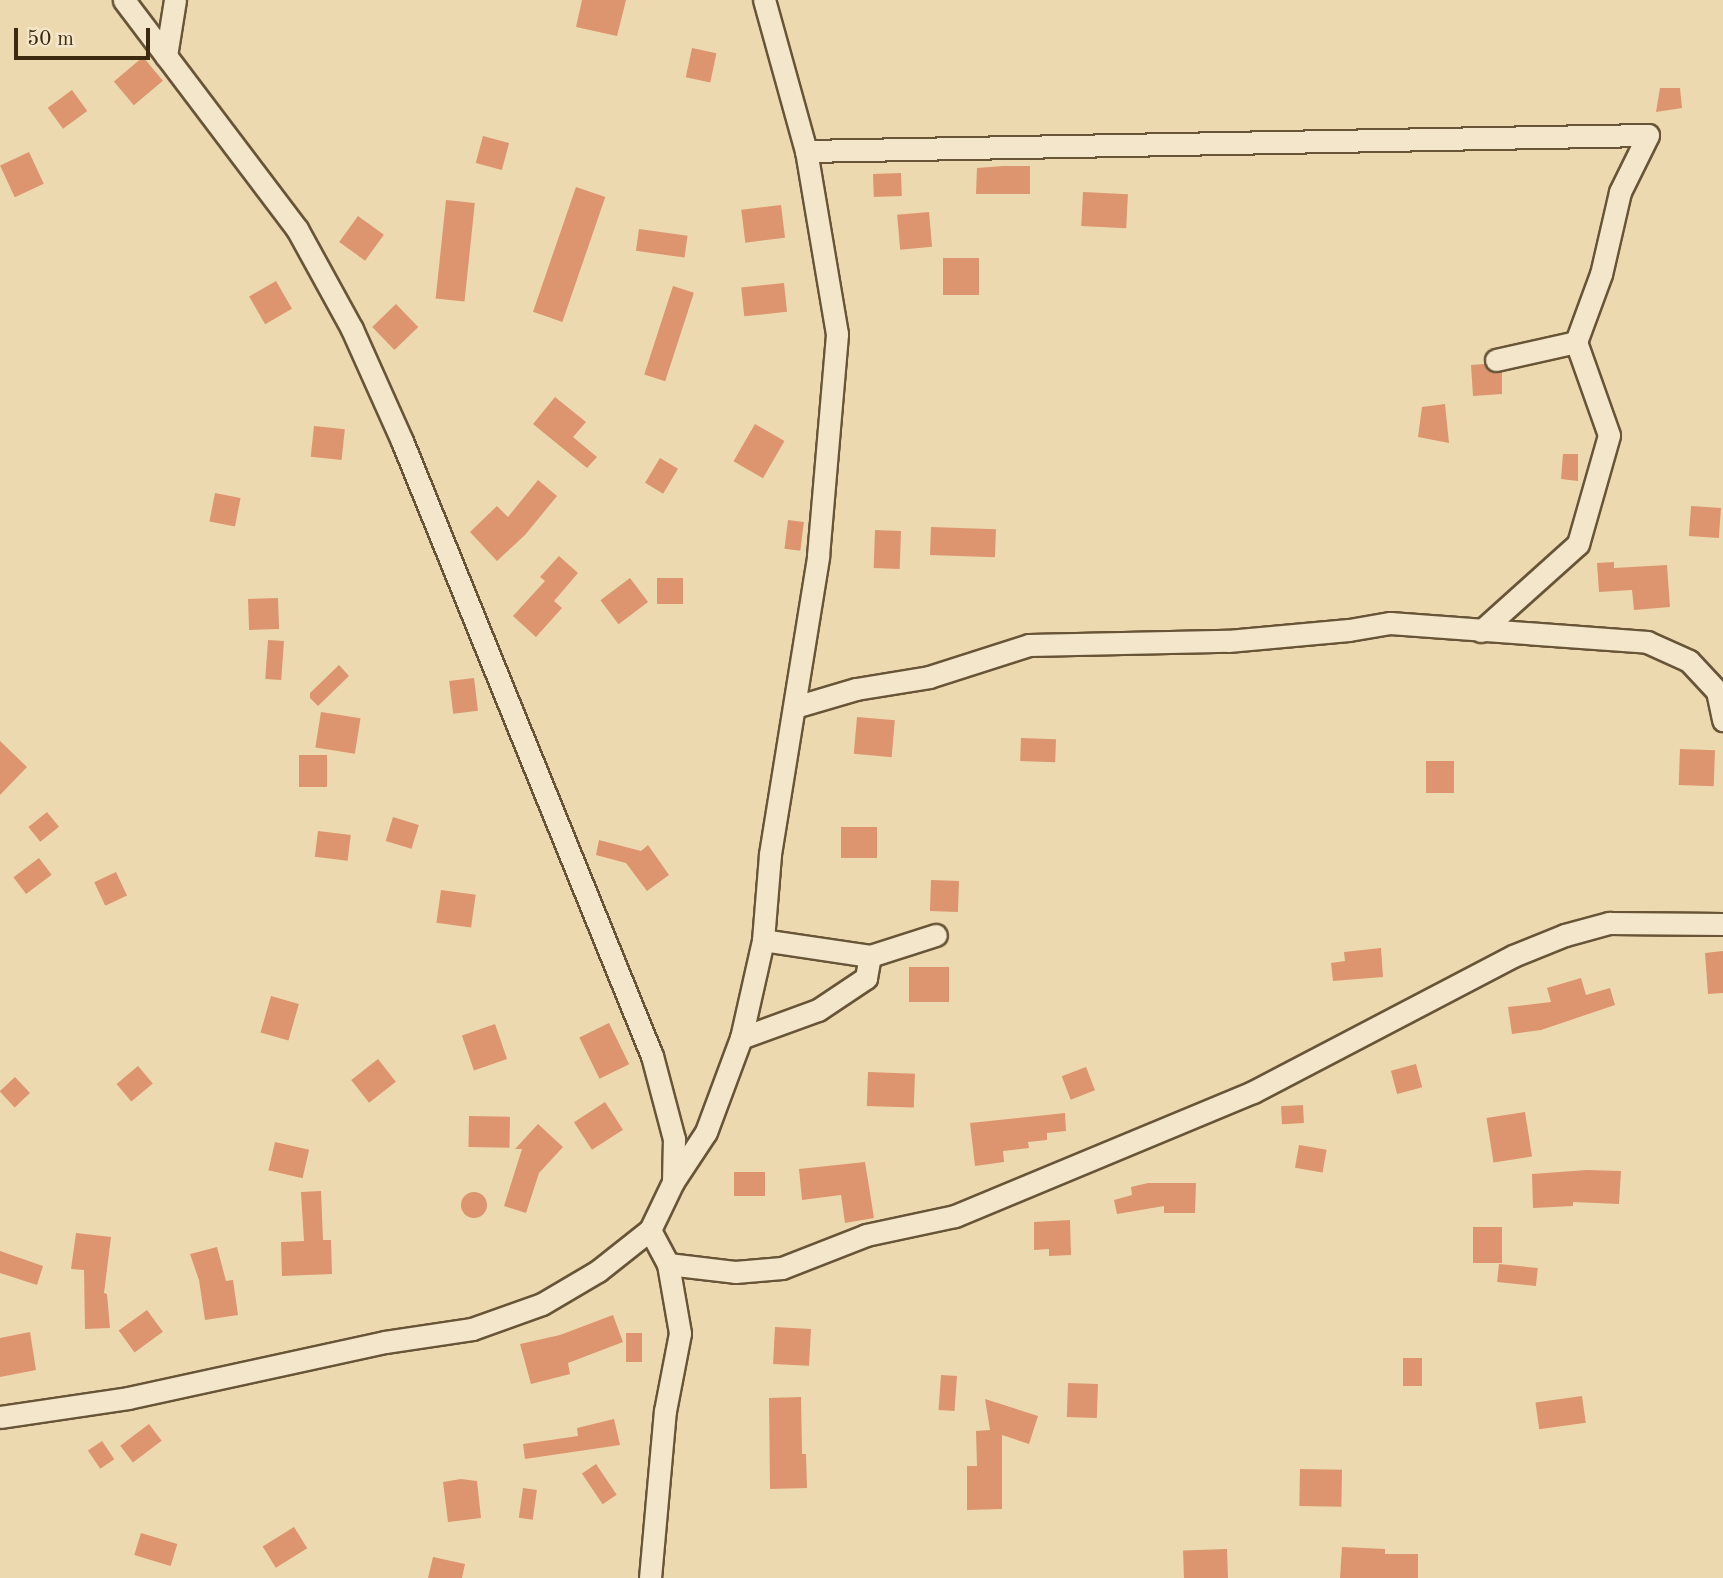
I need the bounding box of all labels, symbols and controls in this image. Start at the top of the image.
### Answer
scale bar [18,14,154,58]
text: 50 m [27,29,74,50]

